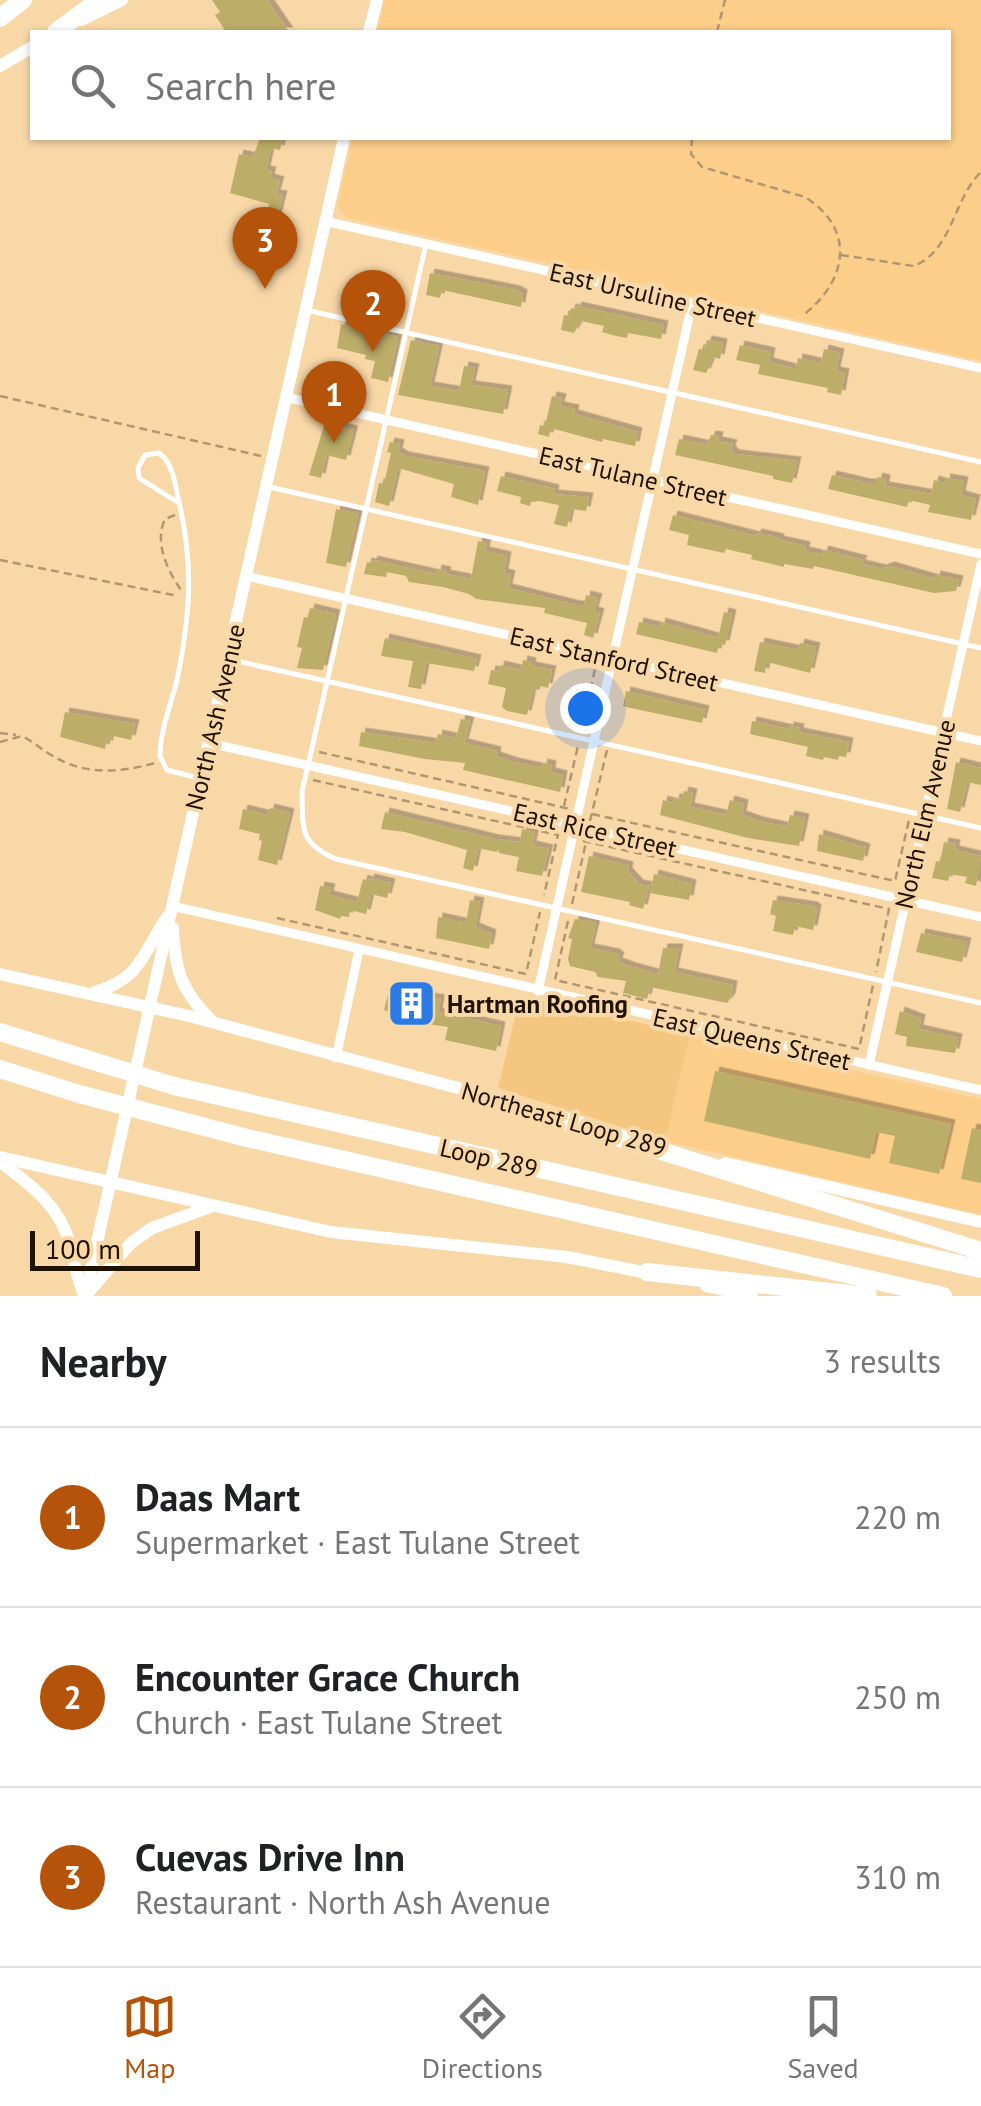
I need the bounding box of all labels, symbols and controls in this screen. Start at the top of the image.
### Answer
search box [30,30,951,140]
icon: search [65,58,120,113]
text: Search here [145,61,337,110]
pin: 3 [232,206,298,289]
street label: East Ursuline Street [547,256,760,334]
pin: 2 [340,270,406,352]
pin: 1 [302,360,366,443]
street label: East Tulane Street [536,439,731,513]
street label: East Stanford Street [507,619,722,699]
street label: North Ash Avenue [178,621,252,813]
your location [560,683,611,734]
street label: North Elm Avenue [888,716,962,912]
street label: East Rice Street [510,796,680,864]
building icon: Hartman Roofing [386,978,438,1030]
place label: Hartman Roofing [447,988,628,1020]
street label: East Queens Street [650,1001,854,1077]
street label: Northeast Loop 289 [458,1075,670,1163]
street label: Loop 289 [437,1132,541,1184]
scale bar [30,1226,200,1270]
text: 100 m [45,1230,121,1267]
text: Nearby [40,1334,167,1389]
text: 3 results [823,1340,941,1382]
text: Daas Mart [135,1472,300,1521]
text: 1 [63,1496,82,1538]
text: 220 m [854,1496,941,1538]
text: Supermarket · East Tulane Street [135,1521,580,1563]
text: Encounter Grace Church [135,1652,520,1701]
text: 2 [63,1676,82,1718]
text: 250 m [854,1676,941,1718]
text: Church · East Tulane Street [135,1701,502,1743]
text: Cuevas Drive Inn [135,1832,405,1881]
text: 3 [63,1856,82,1898]
text: 310 m [854,1856,941,1898]
text: Restaurant · North Ash Avenue [135,1881,551,1923]
tab: Map [122,1989,177,2086]
tab: Directions [422,1989,543,2086]
tab: Saved [787,1989,859,2086]

